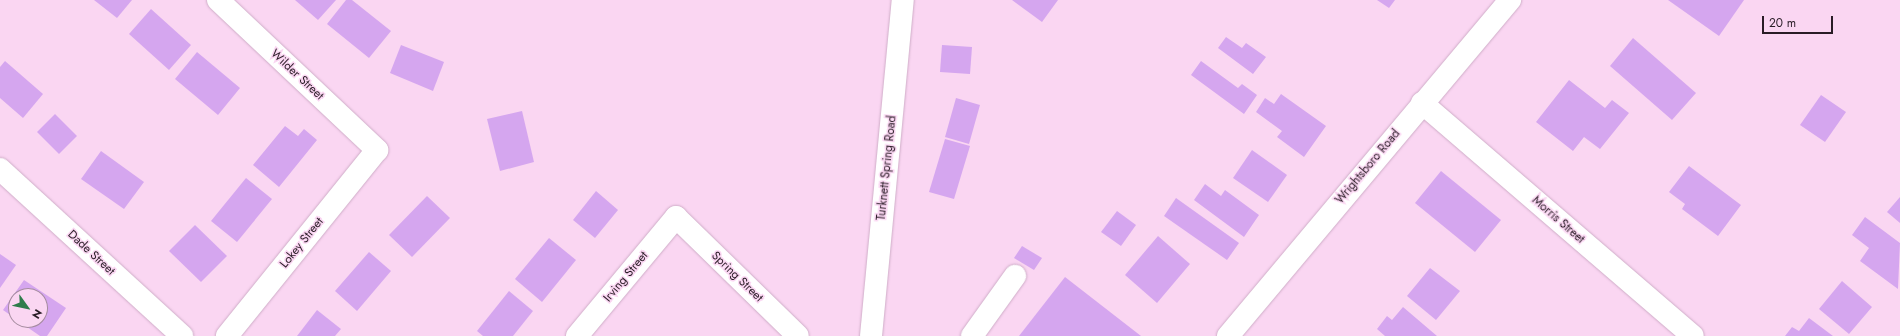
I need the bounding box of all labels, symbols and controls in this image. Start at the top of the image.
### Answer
scale bar [1764,8,1835,34]
text: 20 m [1769,14,1796,32]
street label: Wilder Street [268,47,326,103]
street label: Turknett Spring Road [874,115,900,221]
street label: Wrightsboro Road [1333,127,1403,207]
street label: Morris Street [1529,193,1587,247]
street label: Lokey Street [277,215,327,271]
street label: Dade Street [64,228,118,278]
street label: Irving Street [601,249,651,305]
street label: Spring Street [708,249,766,305]
north arrow [8,288,48,328]
text: N [28,306,46,322]

